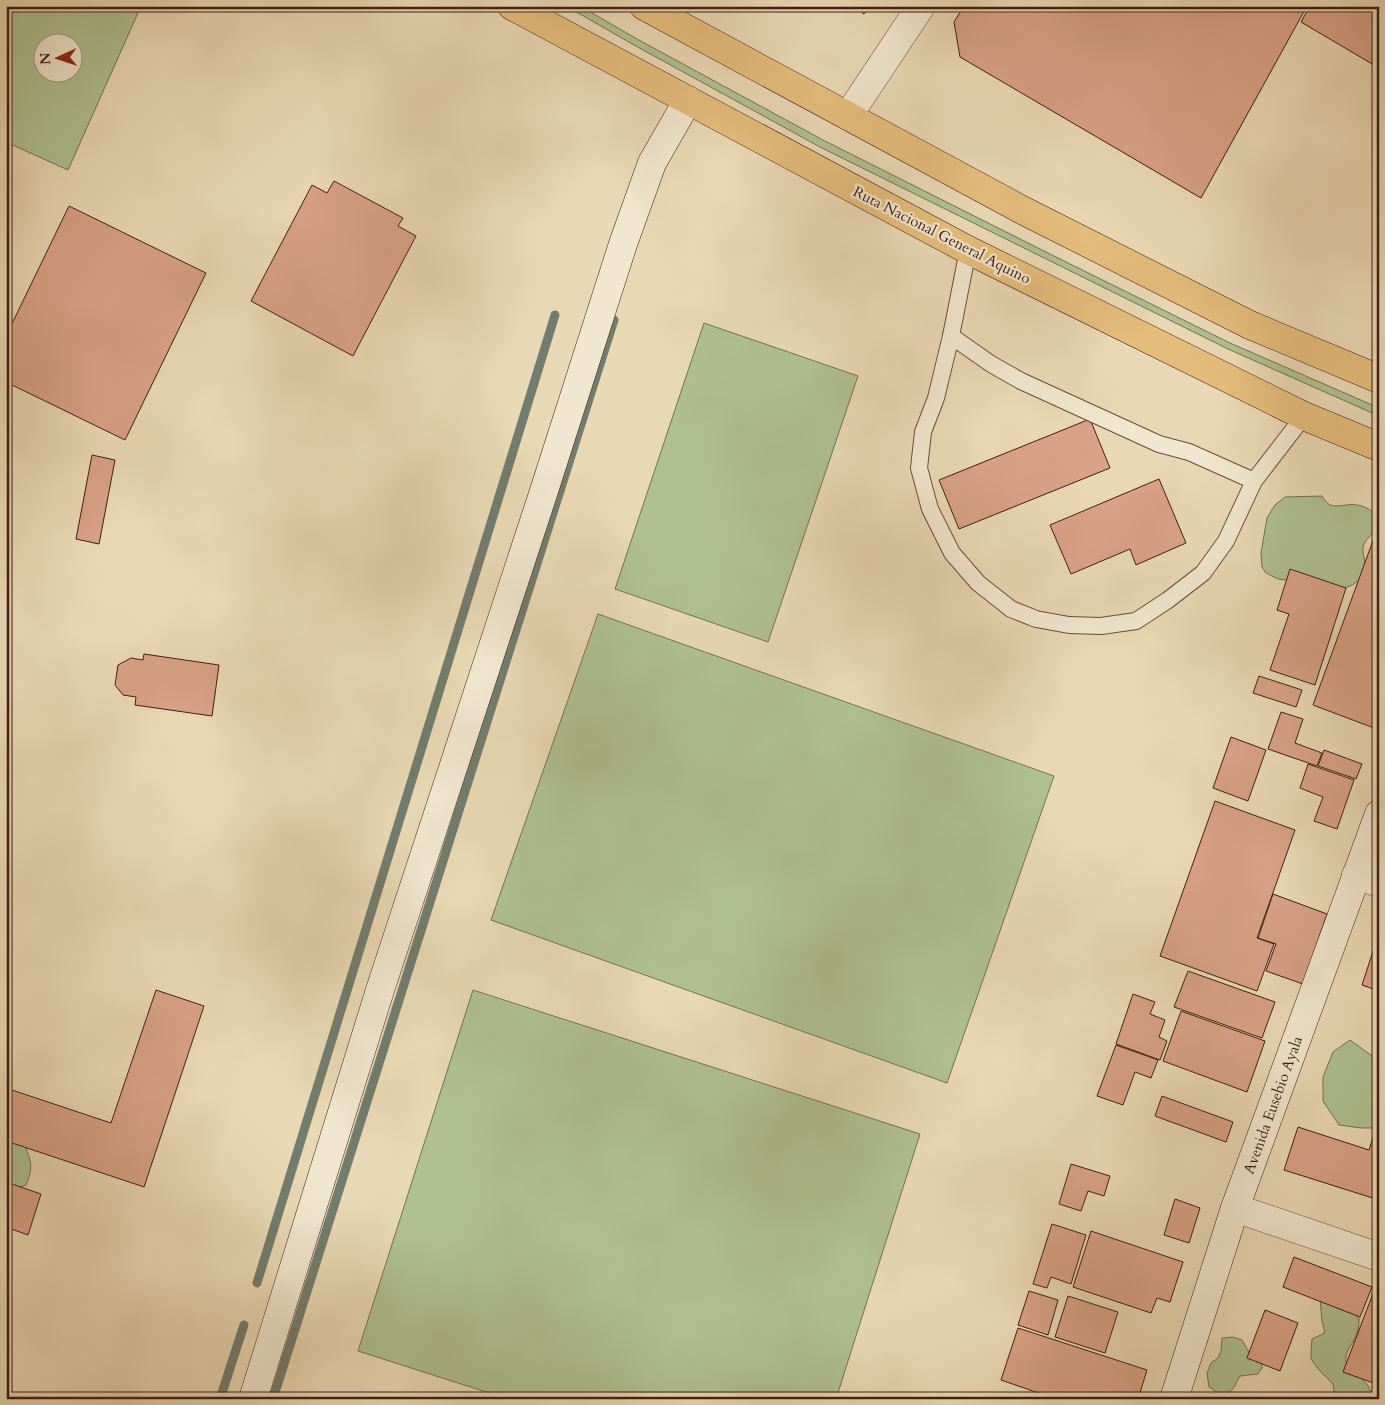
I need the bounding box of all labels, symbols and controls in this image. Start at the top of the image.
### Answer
north arrow [32,32,82,82]
text: N [36,52,55,65]
street label: Ruta Nacional General Aquino [850,181,1034,289]
street label: Avenida Eusebio Ayala [1239,1033,1307,1177]

